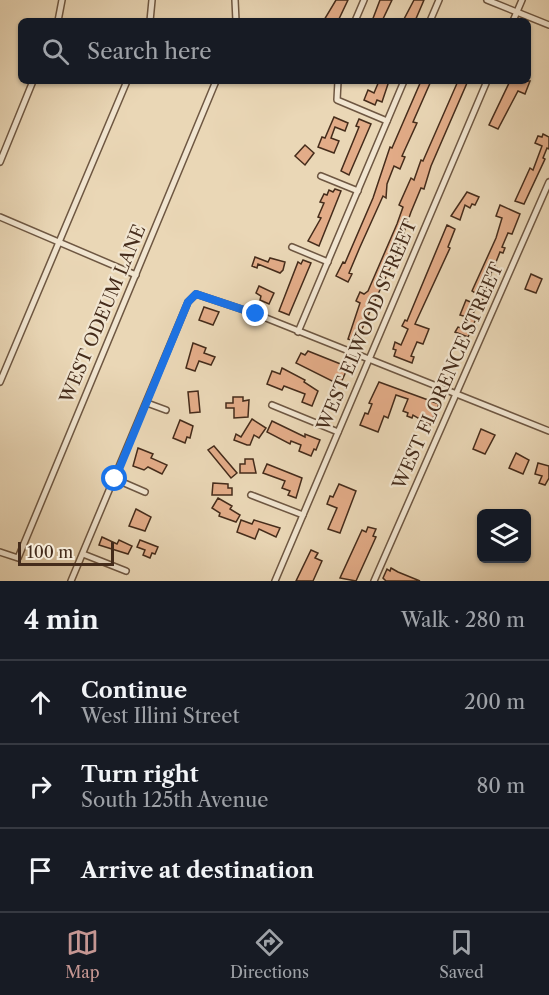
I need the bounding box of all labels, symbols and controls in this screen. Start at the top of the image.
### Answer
search box [18,18,531,84]
icon: search [39,35,72,68]
text: Search here [87,38,212,65]
street label: WEST ELWOOD STREET [312,216,422,435]
street label: WEST ODEUM LANE [55,222,151,407]
street label: WEST FLORENCE STREET [388,259,508,494]
route end [242,300,268,326]
route start [101,465,127,491]
map controls [477,509,531,563]
button: layers [477,509,531,563]
scale bar [18,539,114,566]
text: 100 m [27,542,73,562]
text: 4 min [24,604,99,636]
text: Walk · 280 m [401,608,525,632]
text: Continue [81,677,187,704]
icon: ahead [24,686,57,719]
text: 200 m [464,690,525,714]
text: West Illini Street [81,704,240,728]
text: Turn right [81,761,199,788]
icon: right [24,770,57,803]
text: 80 m [477,774,525,798]
text: South 125th Avenue [81,788,268,812]
icon: arrive [24,854,57,887]
text: Arrive at destination [81,857,314,884]
tab: Map [65,926,100,982]
tab: Directions [230,926,309,982]
tab: Saved [439,926,484,982]

